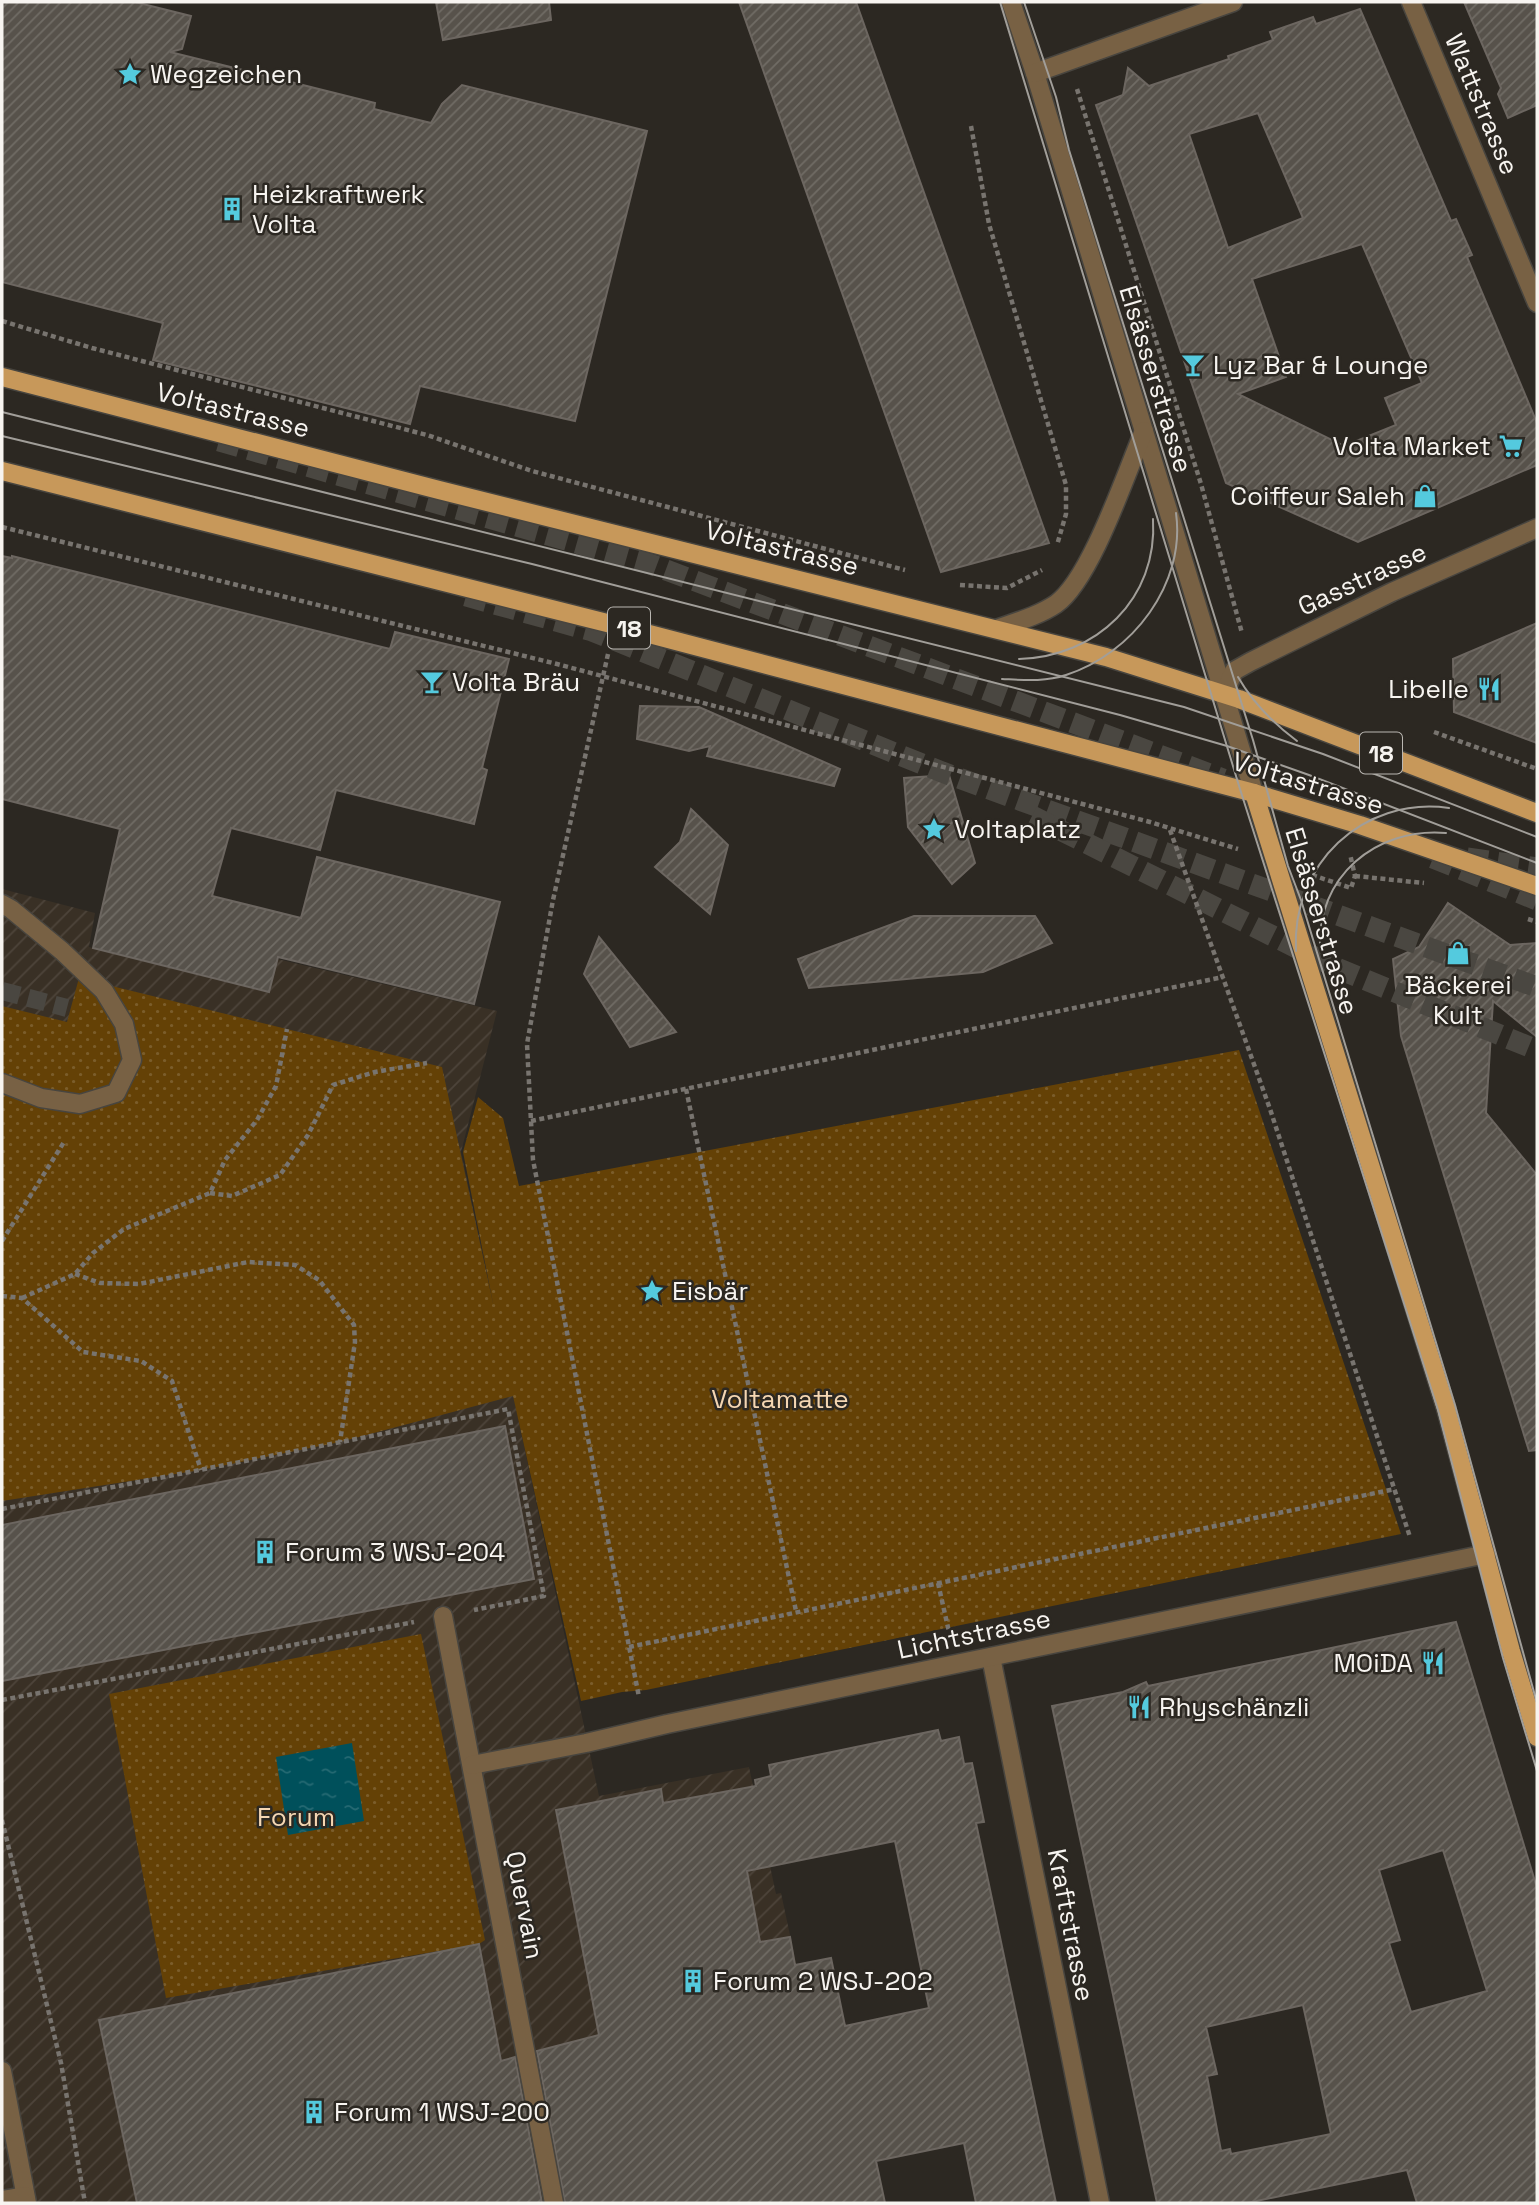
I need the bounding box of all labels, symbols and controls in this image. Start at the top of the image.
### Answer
street label: Wattstrasse [1437,28,1527,180]
place label: Wegzeichen [150,57,302,91]
place icon: Wegzeichen [116,60,144,88]
place label: Heizkraftwerk Volta [252,177,425,241]
building icon: Heizkraftwerk Volta [218,195,246,223]
street label: Elsässerstrasse [1111,281,1201,477]
place label: Lyz Bar & Lounge [1213,348,1428,382]
bar icon: Lyz Bar & Lounge [1179,351,1207,379]
street label: Voltastrasse [153,375,313,445]
place label: Volta Market [1333,429,1491,463]
supermarket icon: Volta Market [1497,432,1525,460]
place label: Coiffeur Saleh [1230,479,1405,513]
shop icon: Coiffeur Saleh [1411,482,1439,510]
street label: Voltastrasse [702,513,862,583]
street label: Gasstrasse [1292,534,1432,624]
road number: 18 [608,608,650,648]
place label: Volta Bräu [452,665,580,699]
bar icon: Volta Bräu [418,668,446,696]
place label: Libelle [1388,672,1469,706]
restaurant icon: Libelle [1475,675,1503,703]
road number: 18 [1360,732,1402,774]
street label: Voltastrasse [1228,744,1388,822]
place label: Voltaplatz [954,812,1081,846]
place icon: Voltaplatz [920,815,948,843]
street label: Elsässerstrasse [1277,823,1367,1019]
shop icon: Bäckerei Kult [1444,939,1472,967]
place label: Bäckerei Kult [1404,968,1512,1032]
place label: Eisbär [672,1274,748,1308]
place icon: Eisbär [638,1277,666,1305]
park label: Voltamatte [711,1382,849,1416]
place label: Forum 3 WSJ-204 [285,1535,505,1569]
building icon: Forum 3 WSJ-204 [251,1538,279,1566]
street label: Lichtstrasse [894,1601,1054,1667]
place label: MOiDA [1333,1646,1413,1680]
restaurant icon: MOiDA [1419,1649,1447,1677]
place label: Rhyschänzli [1159,1690,1309,1724]
restaurant icon: Rhyschänzli [1125,1693,1153,1721]
park label: Forum [257,1800,335,1834]
street label: Kraftstrasse [1040,1846,1102,2004]
street label: Quervain [498,1848,552,1962]
place label: Forum 2 WSJ-202 [713,1964,933,1998]
building icon: Forum 2 WSJ-202 [679,1967,707,1995]
place label: Forum 1 WSJ-200 [334,2095,550,2129]
building icon: Forum 1 WSJ-200 [300,2098,328,2126]

